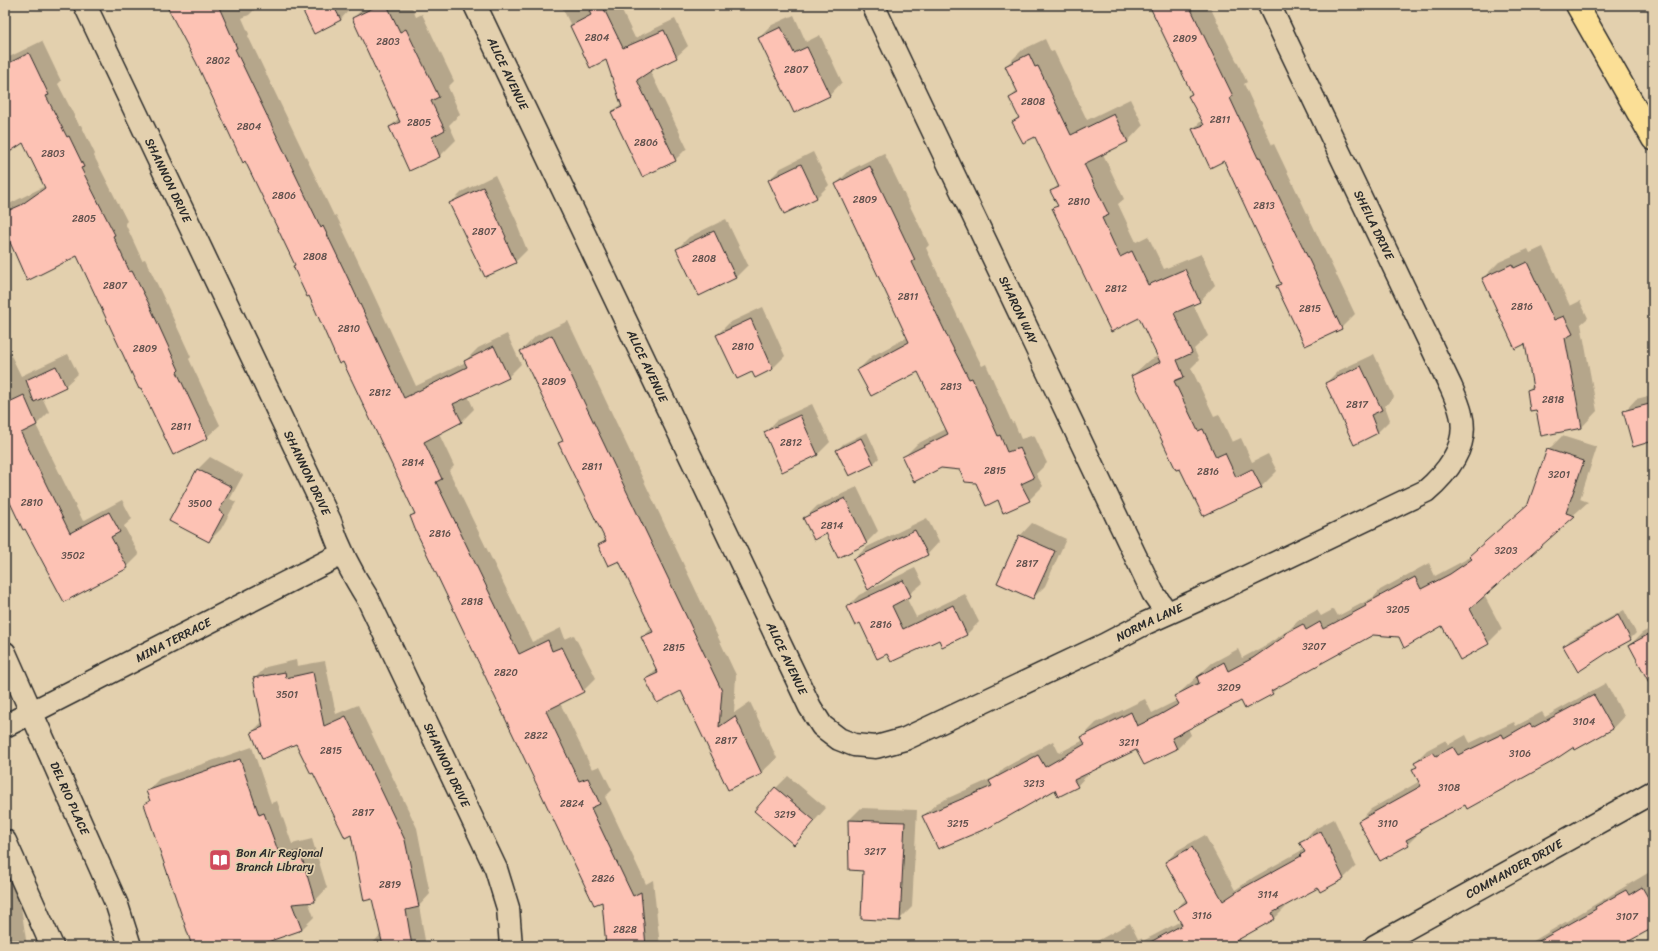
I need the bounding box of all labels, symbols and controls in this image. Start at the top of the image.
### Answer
house number: 2804 [585,29,609,47]
house number: 2809 [1173,30,1197,48]
street label: ALICE AVENUE [480,32,535,115]
house number: 2803 [376,33,400,51]
house number: 2802 [206,52,230,70]
house number: 2807 [784,61,809,79]
house number: 2808 [1021,93,1045,111]
house number: 2811 [1210,111,1230,129]
house number: 2805 [407,114,431,132]
house number: 2804 [237,118,261,136]
street label: SHANNON DRIVE [139,134,198,228]
house number: 2806 [634,134,658,152]
house number: 2803 [41,145,65,163]
street label: SHEILA DRIVE [1347,186,1401,265]
house number: 2806 [272,187,296,205]
house number: 2809 [853,191,877,209]
house number: 2810 [1068,193,1090,211]
house number: 2813 [1253,197,1275,215]
house number: 2805 [72,210,96,228]
house number: 2807 [472,223,497,241]
house number: 2808 [303,248,327,266]
house number: 2808 [692,250,716,268]
street label: SHARON WAY [992,272,1044,349]
house number: 2807 [103,277,128,295]
house number: 2812 [1105,280,1127,298]
house number: 2811 [898,288,918,306]
house number: 2816 [1511,298,1533,316]
house number: 2815 [1299,300,1321,318]
house number: 2810 [338,320,360,338]
street label: ALICE AVENUE [620,325,675,407]
house number: 2810 [732,338,754,356]
house number: 2809 [133,340,157,358]
house number: 2809 [542,373,566,391]
house number: 2813 [940,378,962,396]
house number: 2812 [369,384,391,402]
house number: 2818 [1542,391,1564,409]
house number: 2817 [1346,396,1369,414]
house number: 2811 [171,418,191,436]
street label: SHANNON DRIVE [278,427,337,520]
house number: 2812 [780,434,802,452]
house number: 2814 [402,454,424,472]
house number: 2811 [582,458,602,476]
house number: 2815 [984,462,1006,480]
house number: 2816 [1197,463,1219,481]
house number: 3201 [1548,466,1570,484]
house number: 2810 [21,494,43,512]
house number: 3500 [188,495,212,513]
house number: 2814 [821,517,843,535]
house number: 2816 [429,525,451,543]
house number: 3203 [1494,542,1518,560]
house number: 3502 [61,547,85,565]
house number: 2817 [1016,555,1039,573]
house number: 2818 [461,593,483,611]
street label: NORMA LANE [1112,596,1188,648]
house number: 3205 [1386,601,1410,619]
street label: MINA TERRACE [131,611,216,669]
house number: 2816 [870,616,892,634]
street label: ALICE AVENUE [760,617,814,700]
house number: 3207 [1302,638,1327,656]
house number: 2815 [663,639,685,657]
house number: 2820 [494,664,518,682]
house number: 3209 [1217,679,1241,697]
house number: 3501 [276,686,298,704]
house number: 3104 [1573,713,1595,731]
street label: SHANNON DRIVE [417,719,477,813]
house number: 2822 [524,727,548,745]
house number: 2817 [715,732,738,750]
house number: 3211 [1119,734,1139,752]
house number: 2815 [320,742,342,760]
house number: 3106 [1509,745,1531,763]
street label: DEL RIO PLACE [44,758,96,840]
house number: 3213 [1023,775,1045,793]
house number: 3108 [1438,779,1460,797]
house number: 2824 [560,795,584,813]
house number: 2817 [352,804,375,822]
house number: 3219 [774,806,796,824]
house number: 3215 [947,815,969,833]
house number: 3110 [1378,815,1398,833]
street label: COMMANDER DRIVE [1461,832,1568,905]
place label: Bon Air Regional Branch Library [236,842,324,878]
house number: 3217 [864,843,887,861]
library icon: Bon Air Regional Branch Library [207,847,233,873]
house number: 2826 [591,870,615,888]
house number: 2819 [379,876,401,894]
house number: 3114 [1258,886,1278,904]
house number: 3116 [1192,907,1212,925]
house number: 3107 [1616,908,1639,926]
house number: 2828 [613,921,637,939]

